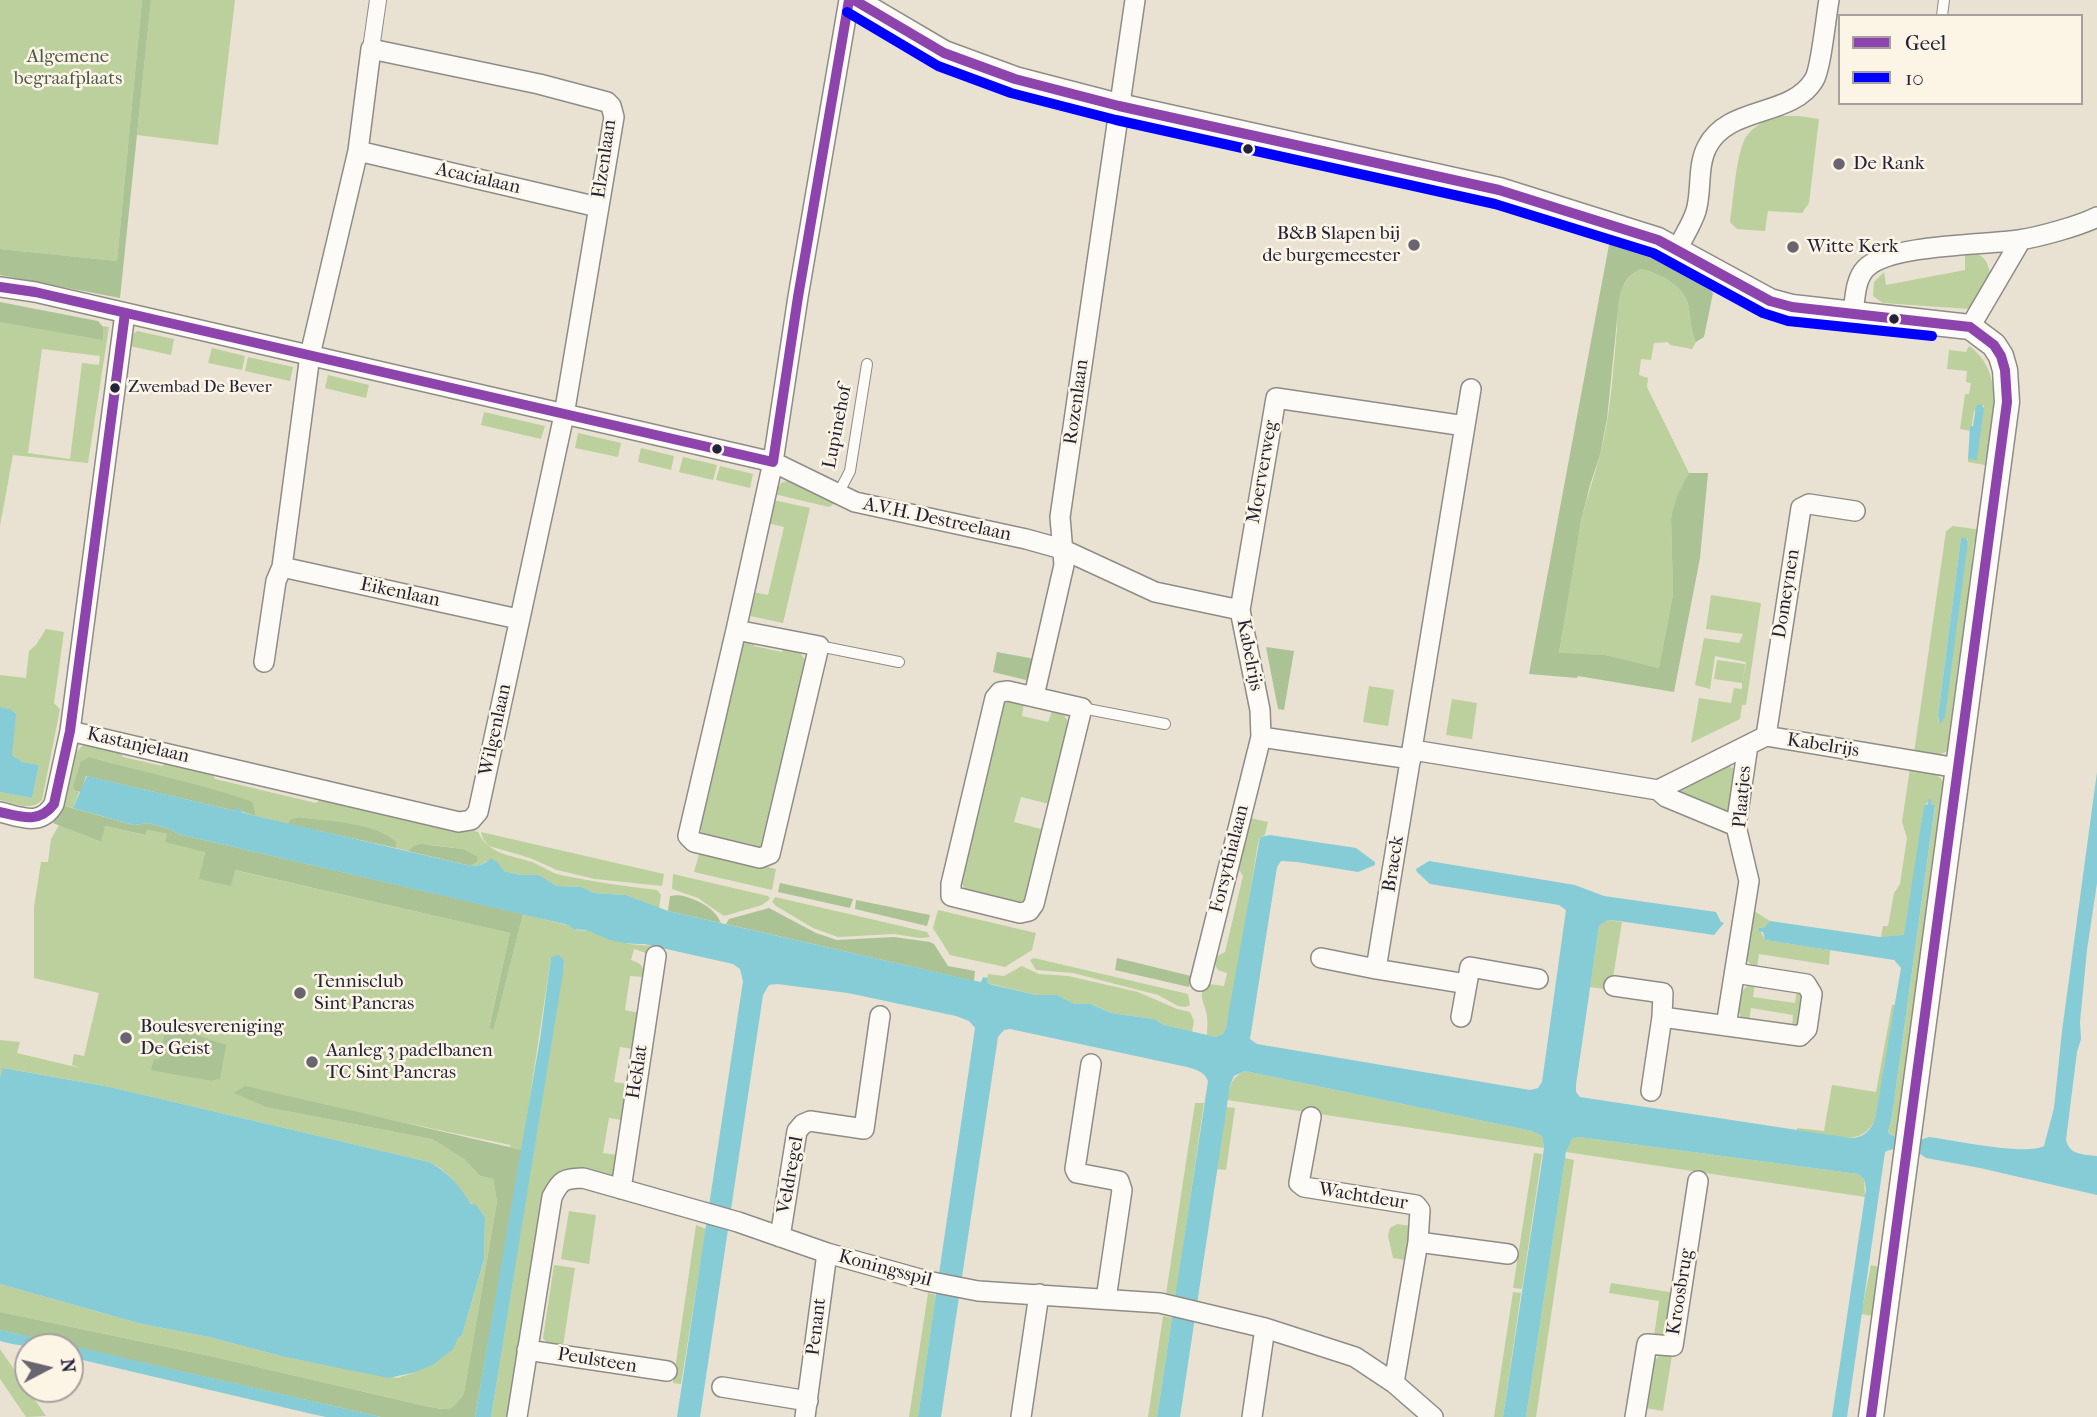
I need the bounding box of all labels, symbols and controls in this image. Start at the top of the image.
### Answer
legend [1838,14,2083,105]
text: Geel [1905,31,1946,55]
park label: Algemene begraafplaats [14,46,122,90]
text: 10 [1905,66,1924,90]
street label: Elzenlaan [588,118,622,200]
unlabelled marker [1241,142,1255,156]
place label: De Rank [1853,153,1925,175]
marker: De Rank [1831,156,1847,172]
street label: Acacialaan [433,158,523,200]
place label: B&B Slapen bij de burgemeester [1262,223,1400,267]
place label: Witte Kerk [1807,236,1899,258]
marker: B&B Slapen bij de burgemeester [1406,237,1422,253]
marker: Witte Kerk [1785,239,1801,255]
unlabelled marker [1887,312,1901,326]
street label: Rozenlaan [1060,358,1094,446]
place label: Zwembad De Bever [128,378,272,398]
marker: Zwembad De Bever [108,381,122,395]
street label: Lupinehof [819,383,857,471]
street label: Moerverweg [1243,419,1283,525]
unlabelled marker [710,442,724,456]
street label: A.V.H. Destreelaan [861,493,1013,547]
street label: Domeynen [1769,548,1805,640]
street label: Eikenlaan [358,573,442,613]
street label: Kabelrijs [1231,617,1267,693]
street label: Wilgenlaan [475,682,517,778]
street label: Kastanjelaan [85,723,191,769]
street label: Kabelrijs [1785,729,1861,763]
street label: Plaatjes [1729,765,1757,829]
street label: Forsythialaan [1206,803,1254,915]
street label: Braeck [1378,834,1410,894]
place label: Tennisclub Sint Pancras [314,971,414,1015]
marker: Tennisclub Sint Pancras [292,985,308,1001]
place label: Boulesvereniging De Geist [140,1016,284,1060]
marker: Boulesvereniging De Geist [118,1030,134,1046]
place label: Aanleg 3 padelbanen TC Sint Pancras [326,1040,493,1084]
street label: Heklat [622,1043,654,1101]
marker: Aanleg 3 padelbanen TC Sint Pancras [304,1054,320,1070]
street label: Veldregel [773,1135,809,1215]
street label: Wachtdeur [1317,1179,1409,1215]
street label: Koningsspil [836,1246,934,1292]
street label: Kroosbrug [1663,1247,1699,1337]
street label: Penant [802,1297,832,1357]
north arrow [14,1333,84,1403]
street label: Peulsteen [556,1343,638,1379]
text: N [56,1357,80,1374]

